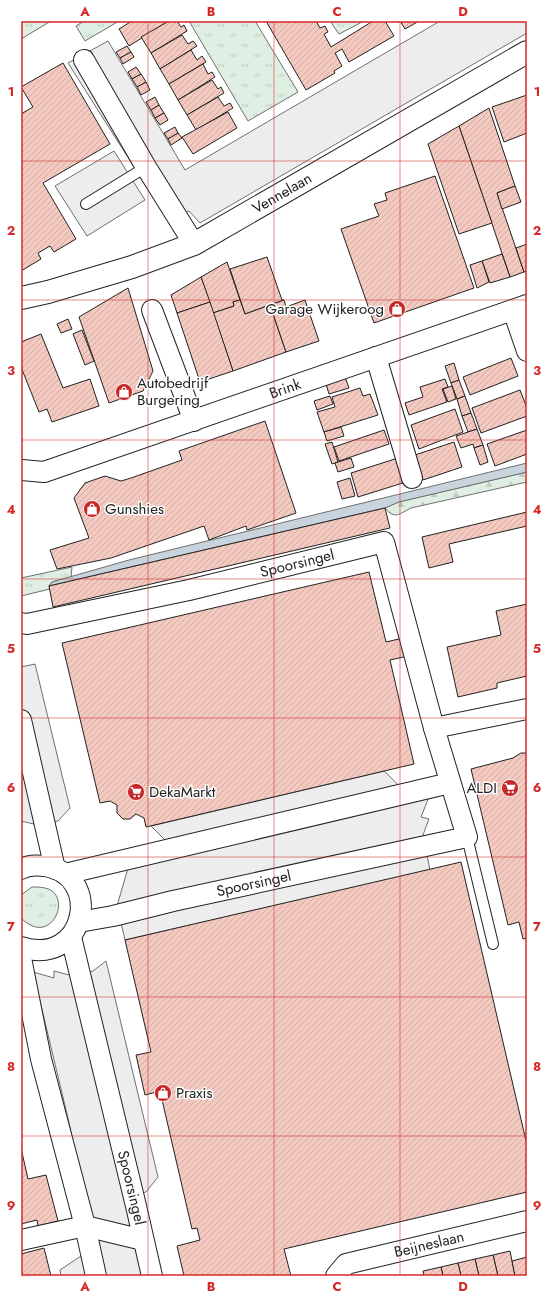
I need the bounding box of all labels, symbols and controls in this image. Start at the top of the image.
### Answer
text: A [79,2,90,21]
text: B [207,2,216,21]
text: C [332,2,342,21]
text: D [458,2,468,21]
text: 1 [8,82,14,101]
text: 1 [534,82,540,101]
street label: Vennelaan [248,167,316,219]
text: 2 [7,221,15,240]
text: 2 [533,221,541,240]
place label: Garage Wijkeroog [266,298,384,320]
shop icon: Garage Wijkeroog [387,299,407,319]
text: 3 [7,361,15,380]
text: 3 [533,361,541,380]
place label: Autobedrijf Burgering [137,372,209,411]
street label: Brink [266,373,304,404]
shop icon: Autobedrijf Burgering [114,382,134,402]
place label: Gunshies [105,498,164,520]
shop icon: Gunshies [82,499,102,519]
text: 4 [6,500,16,519]
text: 4 [532,500,542,519]
street label: Spoorsingel [258,544,337,583]
text: 5 [7,639,15,658]
text: 5 [533,639,541,658]
place label: ALDI [466,777,497,799]
text: 6 [7,778,16,797]
supermarket icon: ALDI [500,778,520,798]
text: 6 [533,778,542,797]
place label: DekaMarkt [149,781,216,803]
supermarket icon: DekaMarkt [126,782,146,802]
street label: Spoorsingel [214,865,293,902]
text: 7 [7,917,15,936]
text: 7 [533,917,541,936]
text: 8 [7,1057,15,1076]
text: 8 [533,1057,541,1076]
place label: Praxis [176,1082,213,1104]
shop icon: Praxis [153,1083,173,1103]
street label: Spoorsingel [112,1148,151,1227]
text: 9 [7,1196,16,1215]
text: 9 [533,1196,542,1215]
street label: Beijneslaan [392,1225,466,1263]
text: A [79,1277,90,1296]
text: B [207,1277,216,1296]
text: C [332,1277,342,1296]
text: D [458,1277,468,1296]

